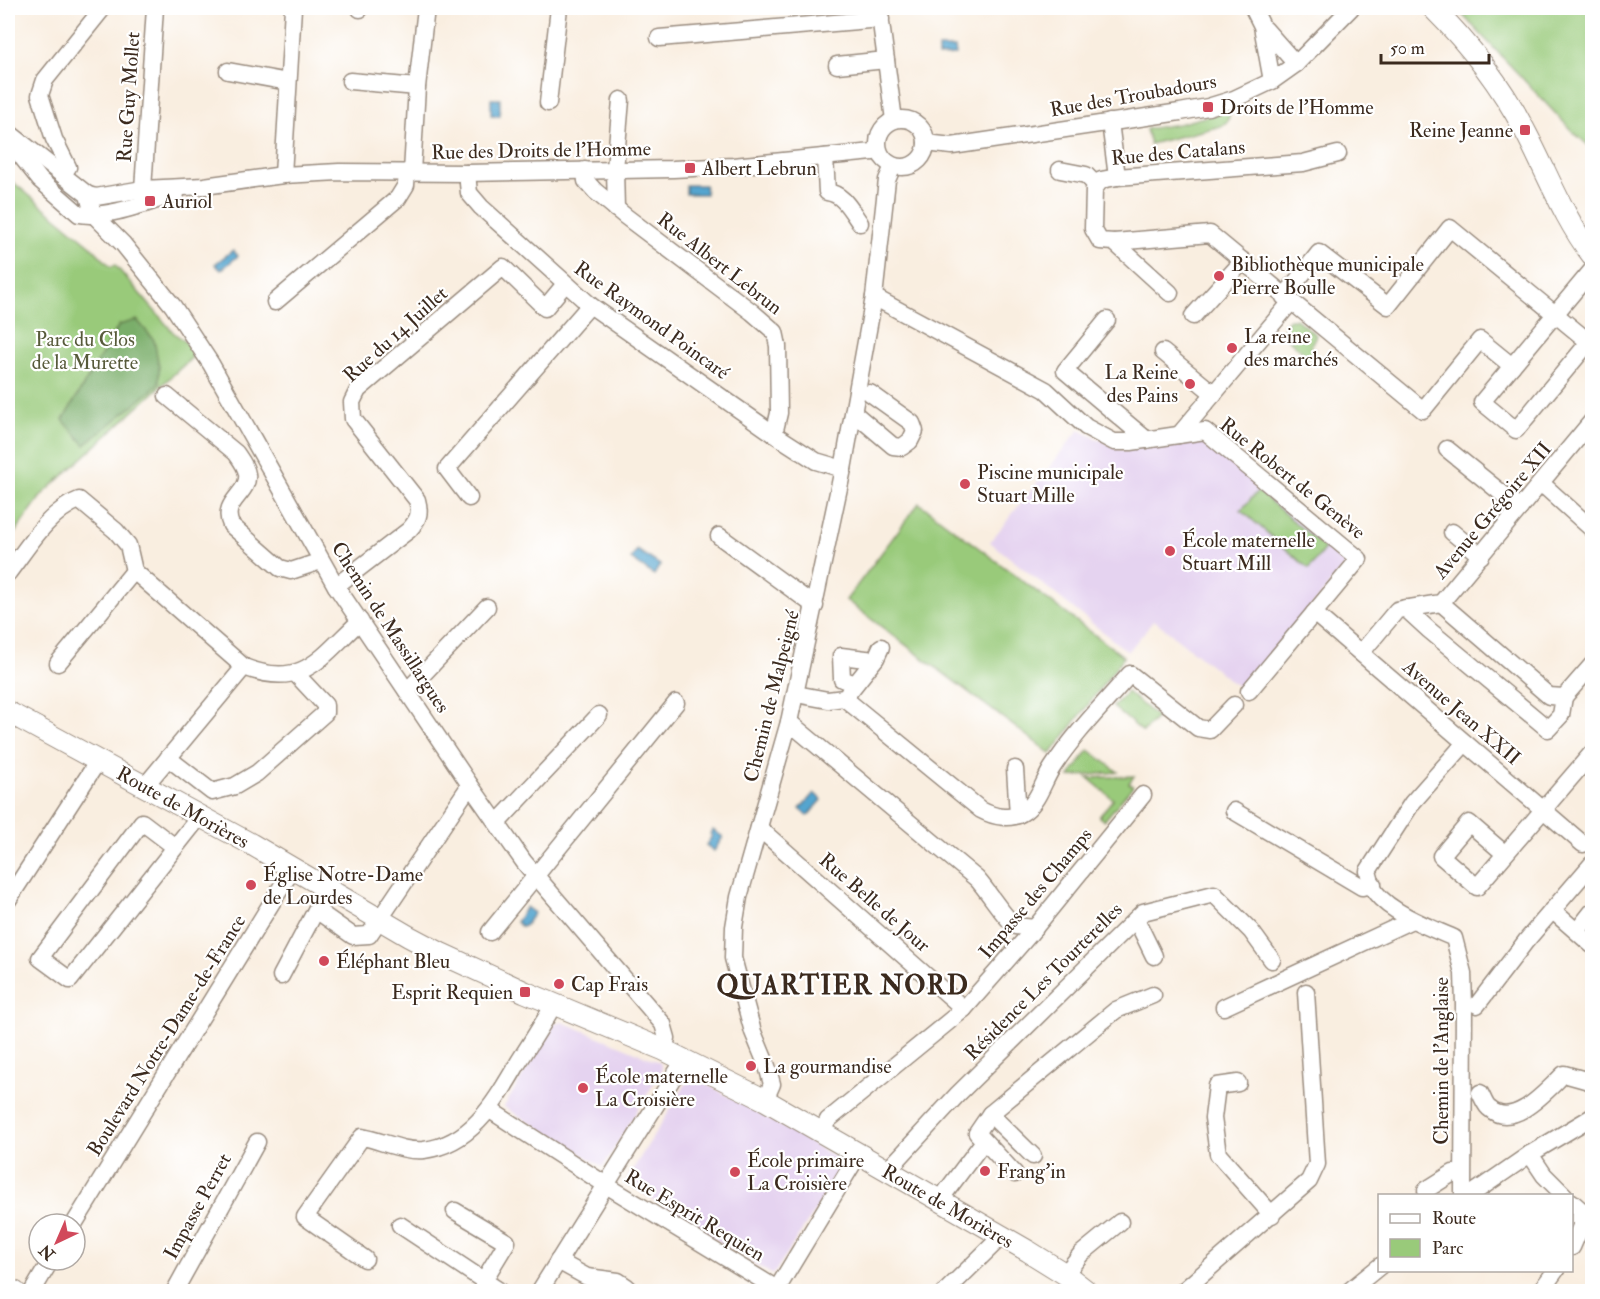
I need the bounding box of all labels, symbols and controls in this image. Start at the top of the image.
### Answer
scale bar [1381,27,1489,65]
street label: Rue Guy Mollet [111,30,146,163]
text: 50 m [1390,37,1425,60]
street label: Rue des Troubadours [1048,69,1218,122]
place label: Droits de l'Homme [1220,95,1374,120]
marker: Droits de l'Homme [1201,100,1215,114]
place label: Reine Jeanne [1409,118,1513,143]
marker: Reine Jeanne [1518,123,1532,137]
street label: Rue des Catalans [1110,134,1246,171]
street label: Rue des Droits de l'Homme [431,136,651,165]
place label: Albert Lebrun [701,156,817,181]
marker: Albert Lebrun [683,161,697,175]
place label: Auriol [161,189,212,214]
marker: Auriol [143,194,157,208]
street label: Rue Albert Lebrun [652,207,787,320]
place label: Bibliothèque municipale Pierre Boulle [1231,252,1424,300]
street label: Rue Raymond Poincaré [569,256,735,386]
marker: Bibliothèque municipale Pierre Boulle [1212,269,1226,283]
street label: Rue du 14 Juillet [338,281,453,388]
place label: La reine des marchés [1244,324,1338,372]
park label: Parc du Clos de la Murette [32,327,138,375]
marker: La reine des marchés [1225,341,1239,355]
place label: La Reine des Pains [1105,360,1178,408]
marker: La Reine des Pains [1183,377,1197,391]
street label: Rue Robert de Genève [1215,412,1371,545]
street label: Avenue Grégoire XII [1427,437,1557,585]
place label: Piscine municipale Stuart Mille [977,460,1123,508]
marker: Piscine municipale Stuart Mille [958,477,972,491]
place label: École maternelle Stuart Mill [1182,527,1315,576]
street label: Chemin de Massillargues [326,537,455,718]
marker: École maternelle Stuart Mill [1163,544,1177,558]
street label: Chemin de Malpeigné [738,607,806,785]
street label: Avenue Jean XXII [1397,654,1526,770]
street label: Route de Morières [112,761,254,854]
street label: Impasse des Champs [973,823,1098,965]
street label: Rue Belle de Jour [814,847,936,958]
place label: Église Notre-Dame de Lourdes [263,861,423,910]
marker: Église Notre-Dame de Lourdes [244,878,258,892]
street label: Résidence Les Tourterelles [959,897,1128,1066]
street label: Boulevard Notre-Dame-de-France [82,910,251,1161]
place label: Éléphant Bleu [336,948,450,975]
marker: Éléphant Bleu [317,954,331,968]
district label: QUARTIER NORD [716,970,970,1002]
place label: Cap Frais [571,972,648,998]
marker: Cap Frais [552,977,566,991]
street label: Chemin de l'Anglaise [1429,977,1454,1145]
place label: Esprit Requien [391,980,513,1006]
marker: Esprit Requien [518,985,532,999]
place label: La gourmandise [763,1054,892,1079]
marker: La gourmandise [744,1059,758,1073]
place label: École maternelle La Croisière [595,1063,728,1112]
marker: École maternelle La Croisière [576,1081,590,1095]
place label: École primaire La Croisière [747,1147,864,1196]
street label: Impasse Perret [158,1148,238,1264]
street label: Route de Morières [878,1159,1018,1254]
place label: Frang'in [997,1159,1066,1184]
street label: Rue Esprit Requien [620,1164,769,1268]
marker: Frang'in [978,1164,992,1178]
marker: École primaire La Croisière [728,1165,742,1179]
legend [1378,1194,1573,1272]
text: Route [1432,1207,1476,1230]
north arrow [27,1212,87,1272]
text: Parc [1432,1237,1463,1260]
text: N [35,1239,60,1265]

